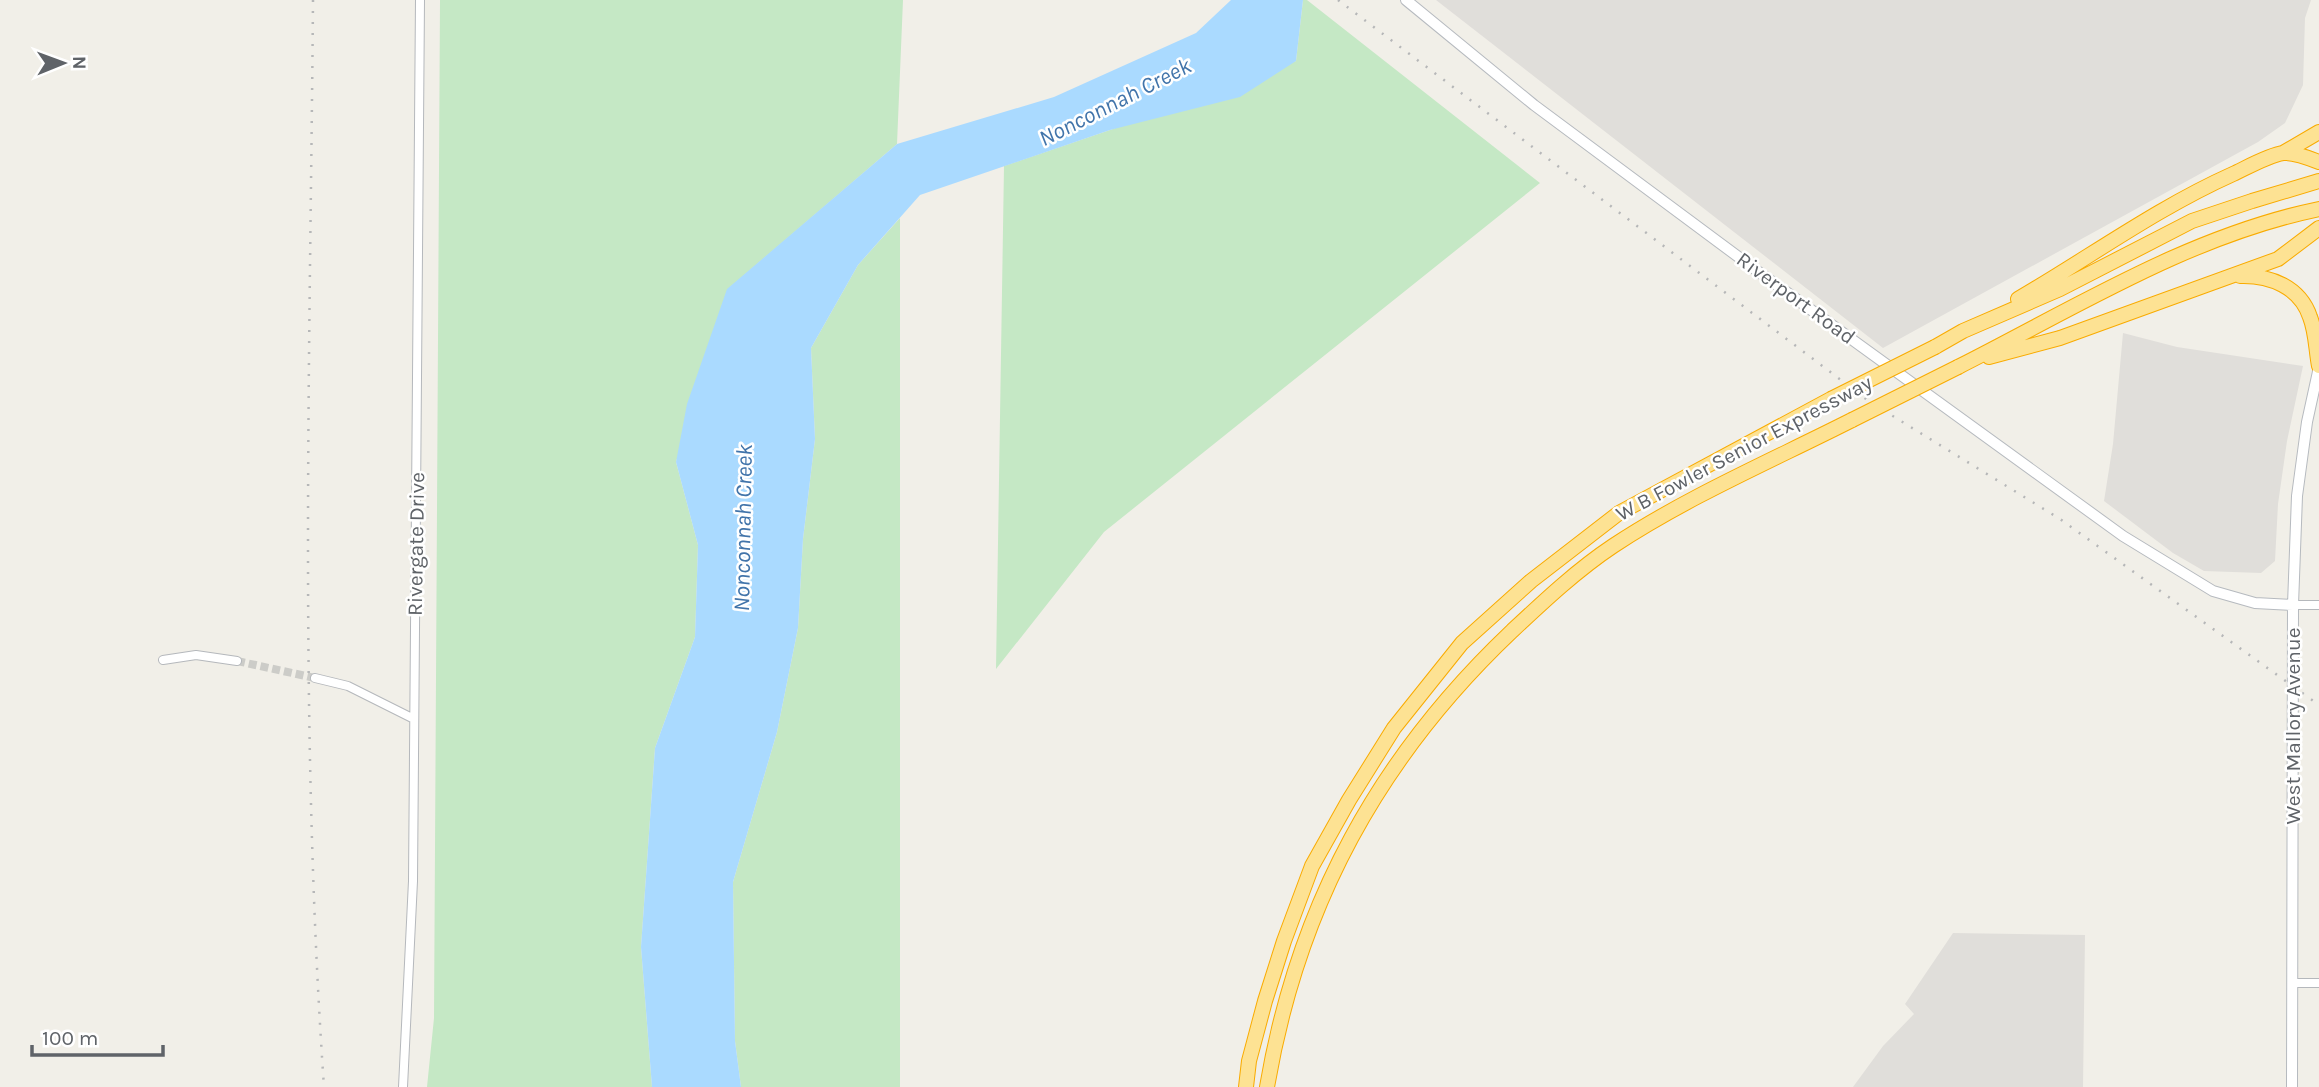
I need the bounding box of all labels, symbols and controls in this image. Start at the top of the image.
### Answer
north arrow [28,28,98,98]
water label: Nonconnah Creek [1034,52,1196,152]
text: N [68,56,90,70]
street label: Riverport Road [1732,247,1860,349]
street label: W B Fowler Senior Expressway [1612,370,1876,526]
water label: Nonconnah Creek [728,444,758,612]
street label: Rivergate Drive [403,472,429,616]
street label: West Mallory Avenue [2281,628,2305,824]
scale bar [32,1014,163,1058]
text: 100 m [42,1026,99,1050]

